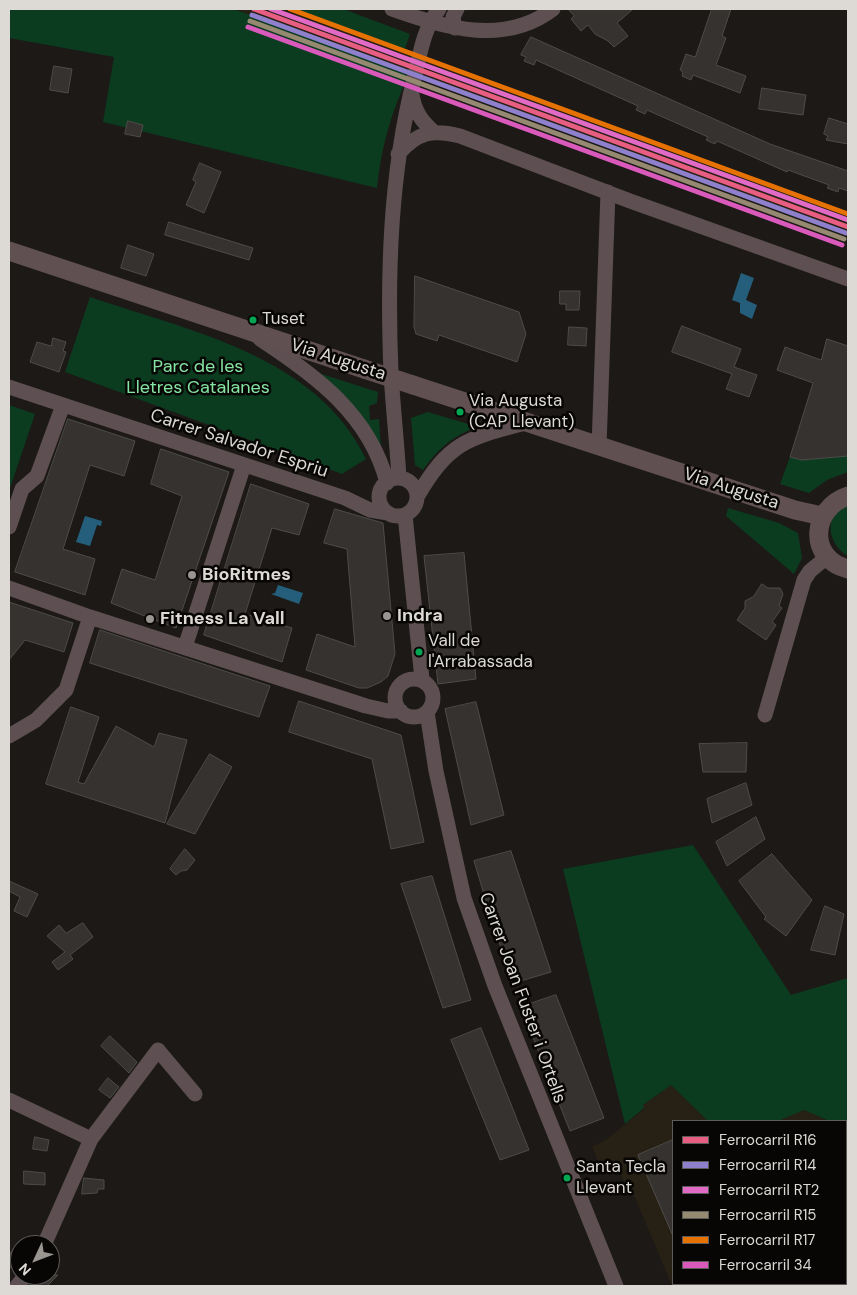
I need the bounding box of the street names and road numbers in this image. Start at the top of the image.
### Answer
street label: Via Augusta [288,334,388,386]
street label: Carrer Salvador Espriu [147,405,331,483]
street label: Via Augusta [681,463,781,515]
street label: Carrer Joan Fuster i Ortells [474,890,570,1106]

